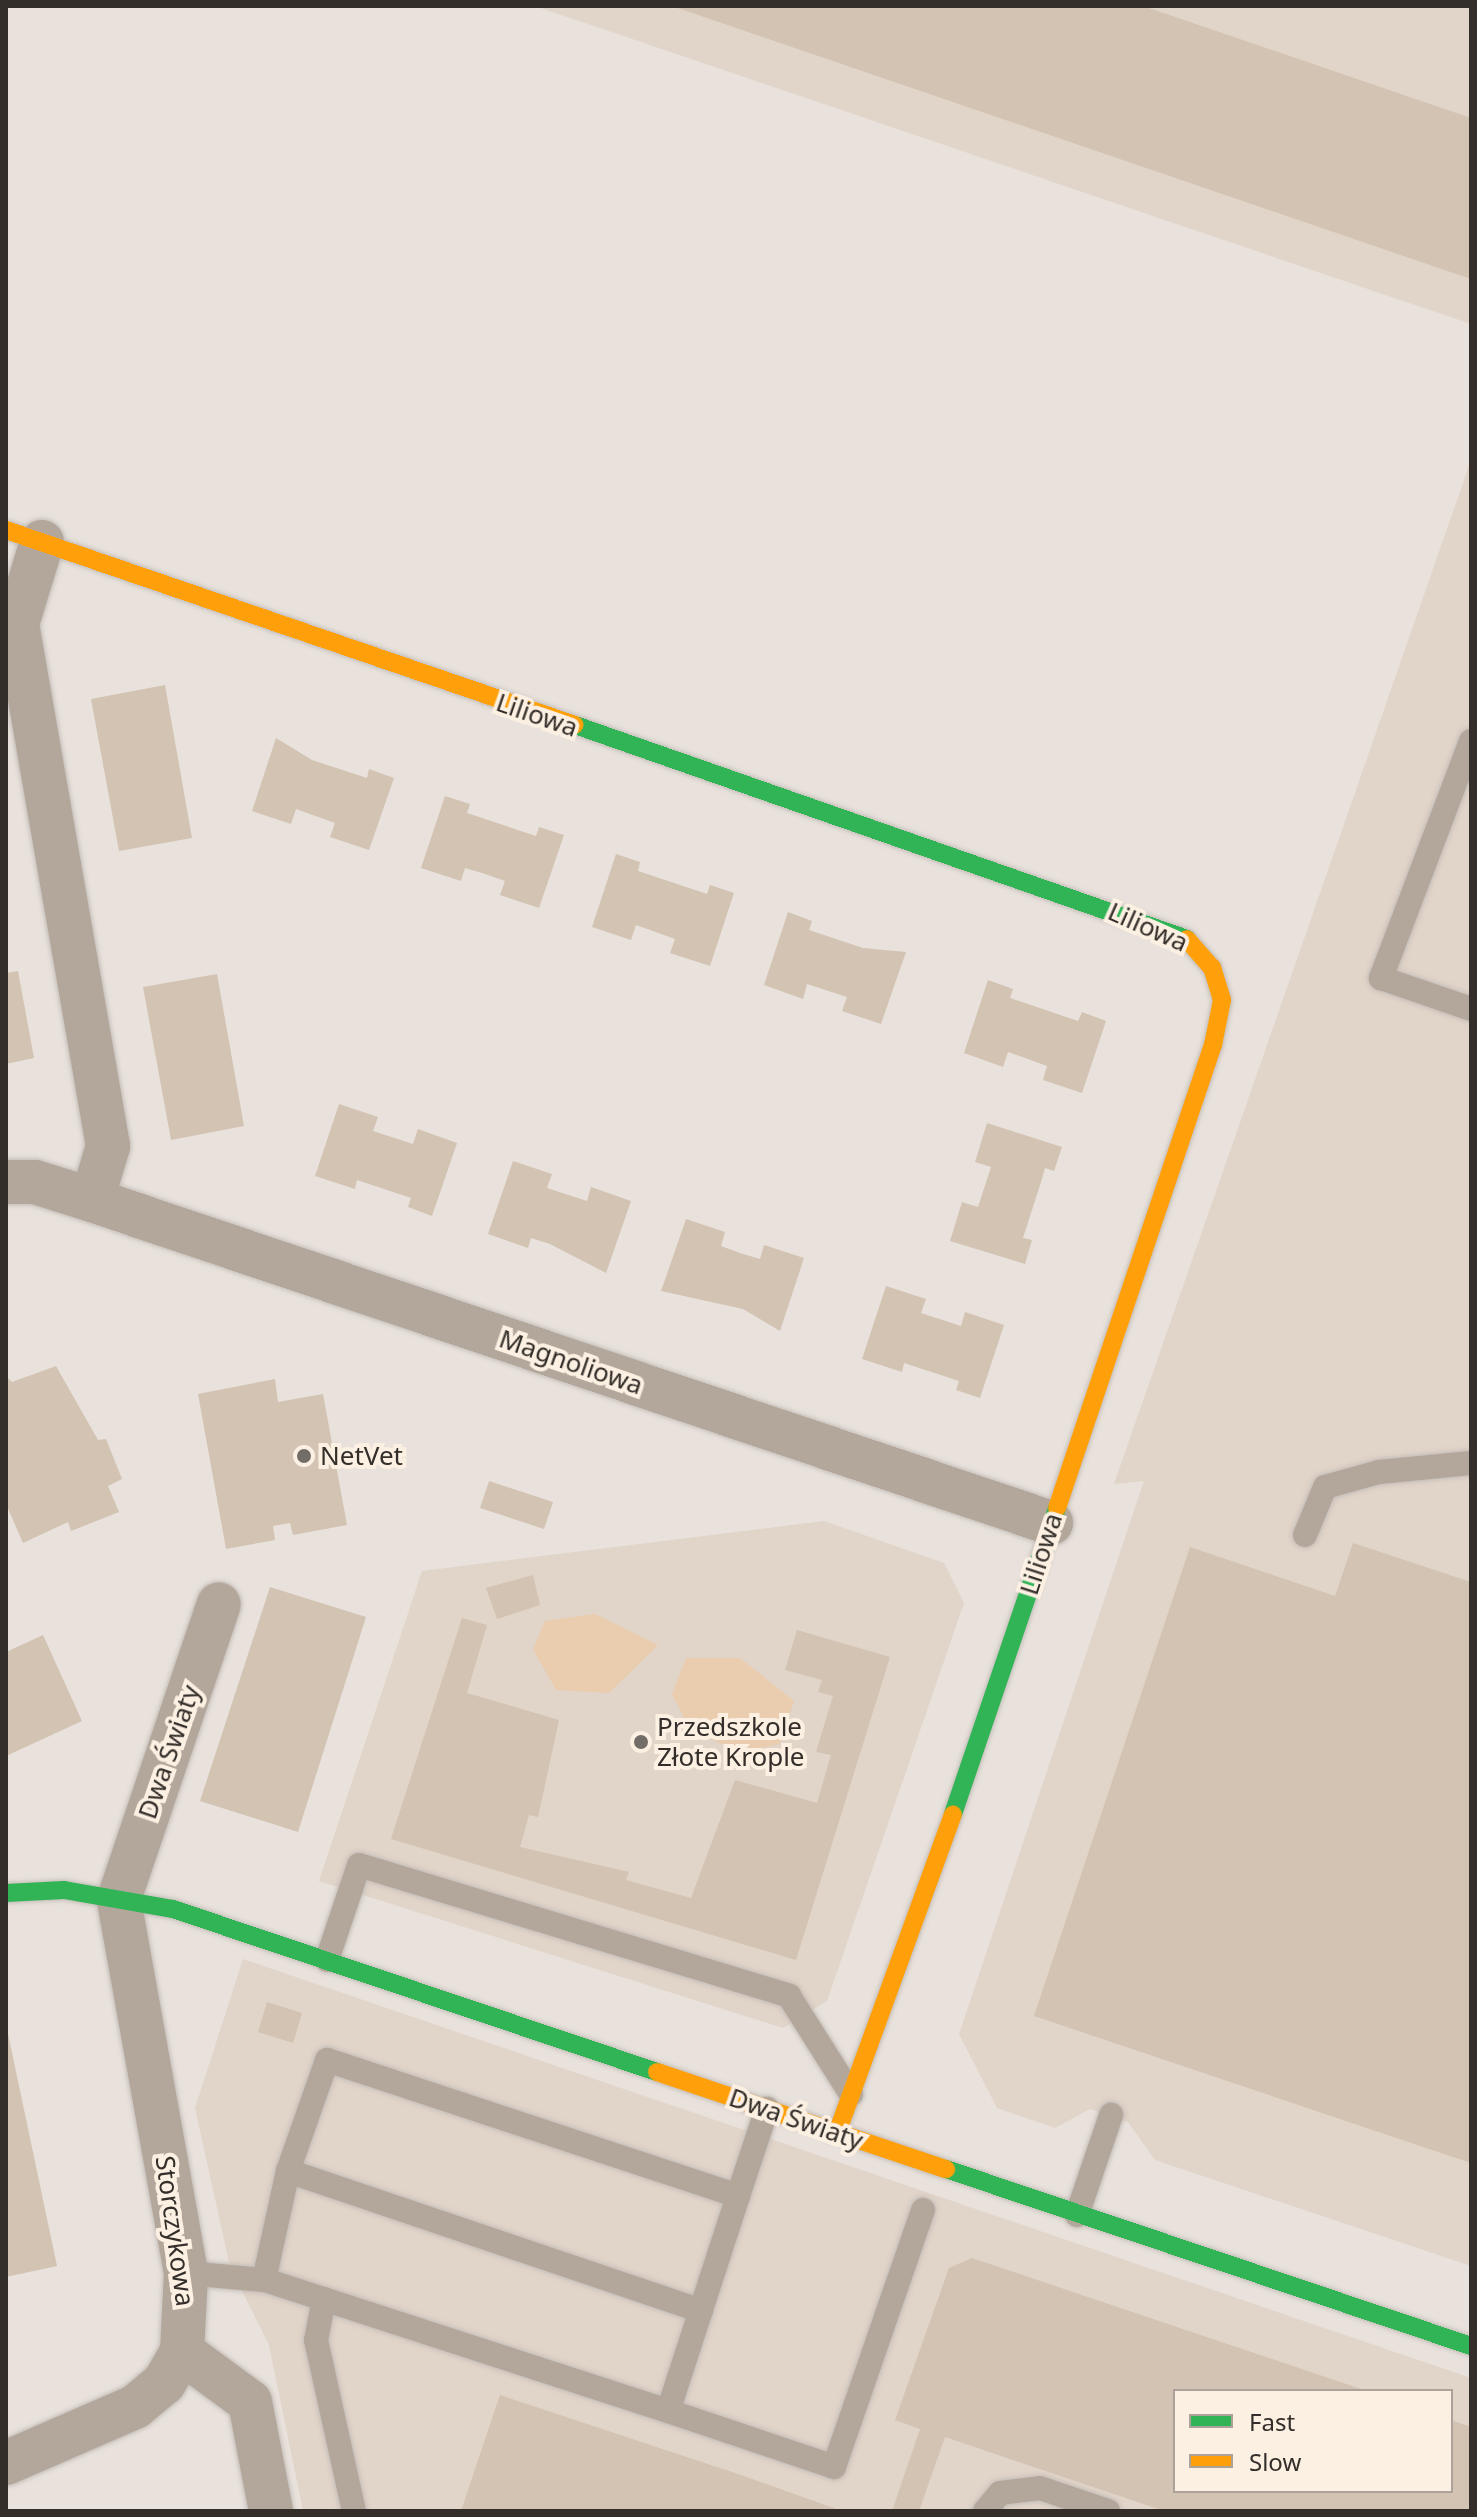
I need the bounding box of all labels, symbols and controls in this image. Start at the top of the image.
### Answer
street label: Liliowa [492,687,582,743]
street label: Liliowa [1103,896,1193,958]
street label: Magnoliowa [495,1323,647,1401]
place label: NetVet [320,1440,403,1472]
marker: NetVet [295,1447,313,1465]
street label: Liliowa [1013,1509,1069,1599]
street label: Dwa Światy [132,1681,206,1823]
place label: Przedszkole Złote Krople [657,1711,805,1772]
marker: Przedszkole Złote Krople [632,1733,650,1751]
street label: Dwa Światy [725,2082,867,2156]
street label: Storczykowa [149,2154,201,2308]
legend [1173,2389,1453,2493]
text: Fast [1249,2405,1295,2438]
text: Slow [1249,2445,1301,2478]

